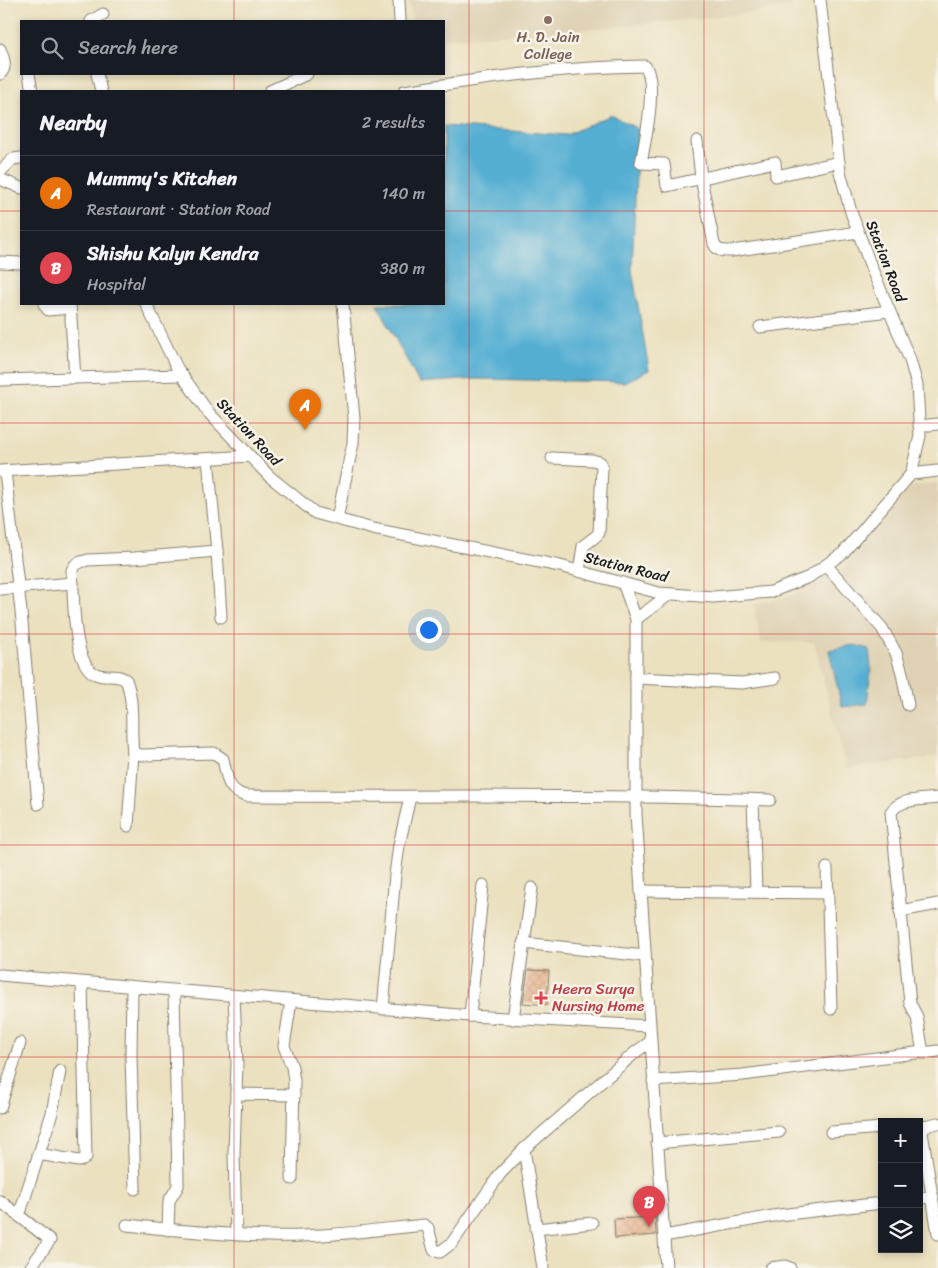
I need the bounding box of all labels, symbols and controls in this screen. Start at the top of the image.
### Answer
marker: H. D. Jain College [542,14,554,26]
search box [20,20,445,75]
place label: H. D. Jain College [516,24,580,67]
text: Search here [78,31,178,64]
icon: search [38,34,66,62]
text: Nearby [40,104,106,142]
text: 2 results [362,108,425,137]
text: Mummy's Kitchen [87,162,237,195]
text: A [51,179,61,208]
text: 140 m [382,179,425,208]
text: Restaurant · Station Road [87,195,270,224]
street label: Station Road [858,216,914,307]
text: Shishu Kalyn Kendra [87,237,258,270]
text: B [51,254,61,283]
text: 380 m [380,254,425,283]
text: Hospital [87,270,146,299]
pin: A [289,389,321,430]
street label: Station Road [210,392,289,473]
street label: Station Road [581,544,672,590]
your location [416,617,442,643]
place label: Heera Surya Nursing Home [552,976,645,1019]
marker: Heera Surya Nursing Home [534,991,548,1005]
map controls [878,1118,923,1253]
button: + [878,1118,923,1163]
button: − [878,1163,923,1208]
pin: B [633,1186,665,1227]
button: layers [878,1208,923,1253]

